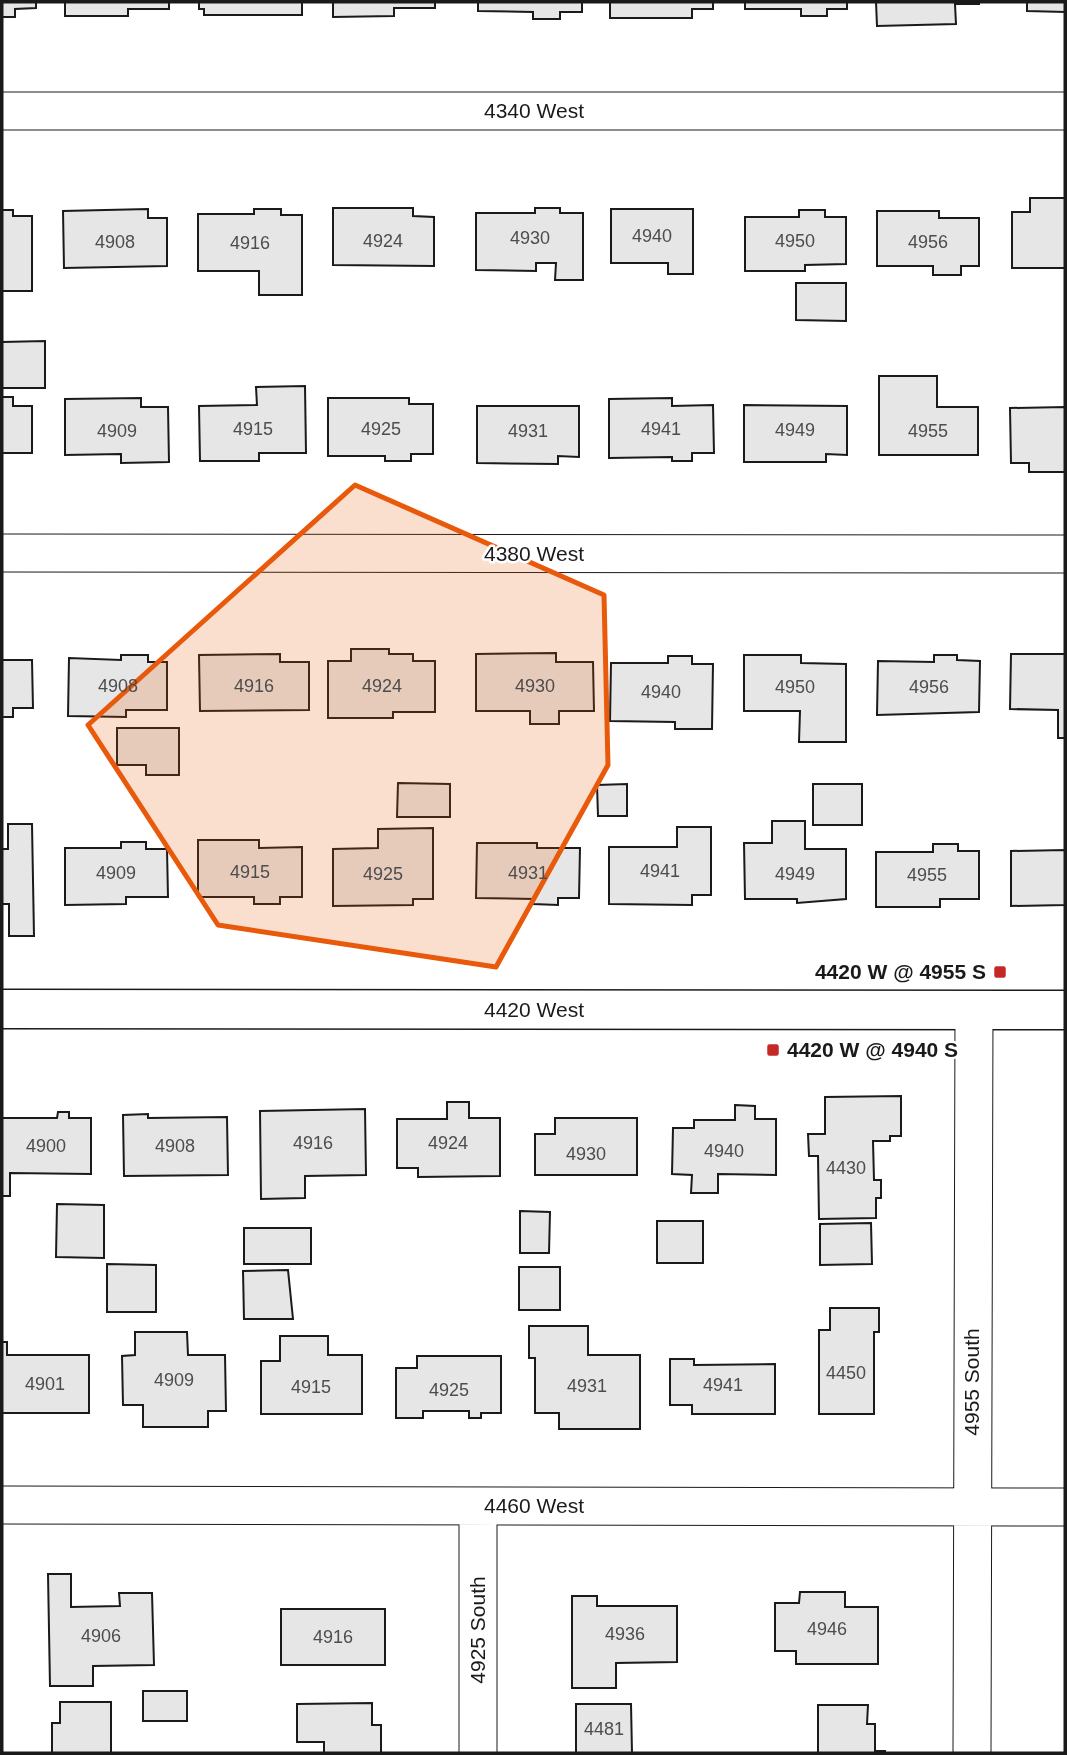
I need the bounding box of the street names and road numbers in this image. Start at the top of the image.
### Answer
street label: 4340 West [484,99,584,122]
street label: 4380 West [484,542,584,565]
street label: 4420 West [484,998,584,1021]
street label: 4955 South [960,1328,983,1436]
street label: 4460 West [484,1494,584,1517]
street label: 4925 South [466,1576,489,1684]

